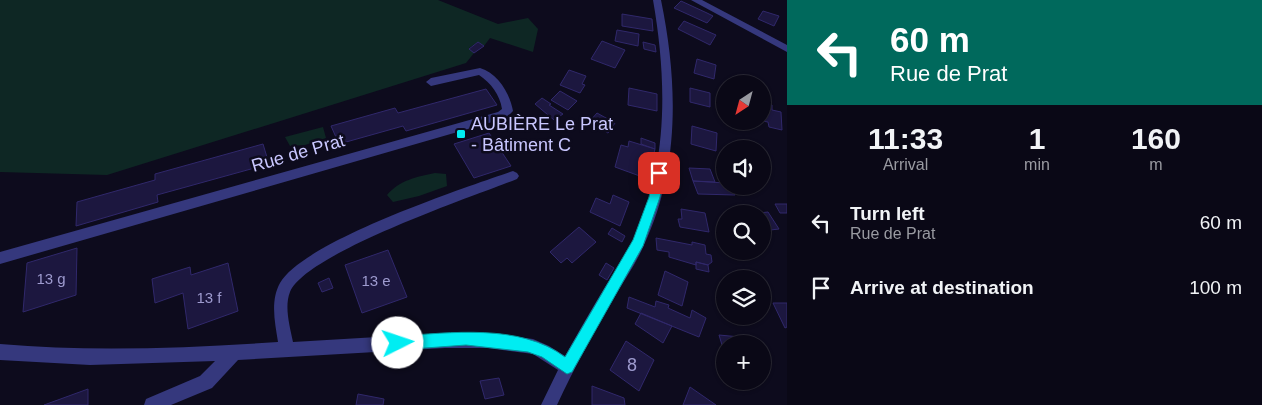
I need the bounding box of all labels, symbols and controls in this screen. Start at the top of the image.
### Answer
icon: left [807,20,872,85]
text: 60 m [890,20,970,59]
text: Rue de Prat [890,61,1007,86]
north arrow [716,75,771,130]
map controls [716,75,771,390]
place label: AUBIÈRE Le Prat - Bâtiment C [471,114,613,155]
text: 11:33 [868,122,943,155]
text: 1 [1029,122,1045,155]
text: 160 [1131,122,1181,155]
marker: AUBIÈRE Le Prat - Bâtiment C [455,128,467,140]
street label: Rue de Prat [249,130,347,176]
button: sound [716,140,771,195]
pin [638,152,680,194]
text: Arrival [883,156,928,173]
text: min [1024,156,1050,173]
text: m [1149,156,1163,173]
icon: arrive [645,159,673,187]
text: Turn left [850,203,925,224]
button: search [716,205,771,260]
icon: left [807,209,835,237]
text: 60 m [1200,212,1242,233]
text: Rue de Prat [850,225,935,242]
house number: 13 g [36,270,66,287]
button: layers [716,270,771,325]
house number: 13 e [361,272,391,289]
icon: arrive [807,274,835,302]
text: Arrive at destination [850,277,1034,298]
text: 100 m [1189,277,1242,298]
house number: 13 f [196,289,222,306]
position arrow [371,316,423,368]
button: + [716,335,771,390]
house number: 8 [627,355,637,375]

